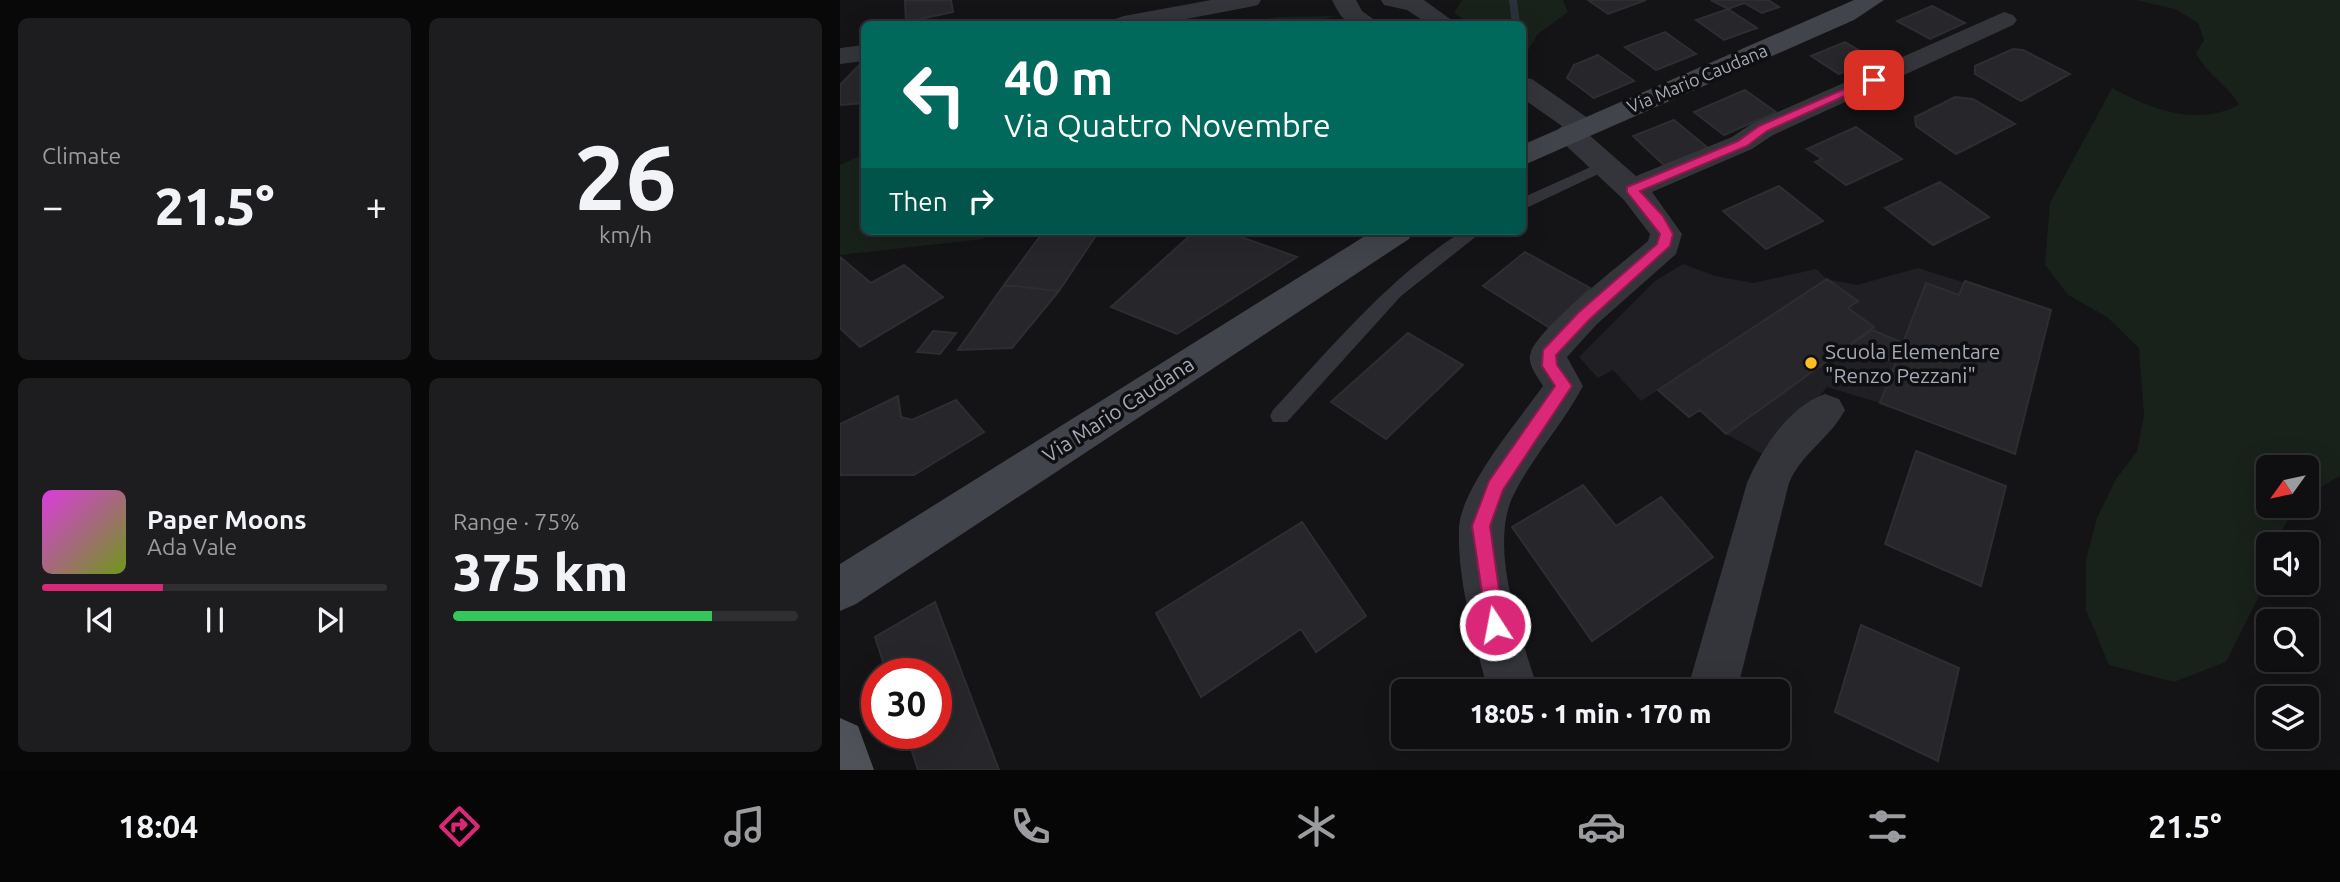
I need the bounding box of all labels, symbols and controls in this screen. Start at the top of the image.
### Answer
street label: Via Mario Caudana [1624,39,1770,117]
icon: left [889,49,980,140]
text: 40 m [1004,49,1113,104]
pin [1844,50,1904,110]
icon: arrive [1855,61,1893,99]
text: Via Quattro Novembre [1004,107,1331,143]
text: 26 [574,125,677,227]
text: Climate [42,143,121,168]
text: 21.5° [155,177,274,235]
icon: right [962,182,1000,220]
text: − [42,185,63,227]
text: + [366,185,387,227]
text: Then [889,187,948,216]
text: km/h [599,222,652,247]
place label: Scuola Elementare "Renzo Pezzani" [1825,339,2000,387]
street label: Via Mario Caudana [1038,351,1198,467]
marker: Scuola Elementare "Renzo Pezzani" [1803,355,1819,371]
north arrow [2256,455,2319,518]
map controls [2256,455,2319,749]
text: Paper Moons [147,505,306,534]
text: Range · 75% [453,509,580,534]
button: sound [2256,532,2319,595]
text: Ada Vale [147,534,237,559]
text: 375 km [453,543,628,601]
position arrow [1458,588,1532,662]
icon: previous [81,601,119,639]
icon: pause [196,601,234,639]
icon: next [311,601,349,639]
button: search [2256,609,2319,672]
speed limit sign: 30 [861,658,952,749]
button: layers [2256,686,2319,749]
text: 18:05 · 1 min · 170 m [1470,699,1711,728]
icon: directions [435,802,484,851]
icon: music [720,802,769,851]
icon: phone [1006,802,1055,851]
icon: climate [1292,802,1341,851]
icon: car [1577,802,1626,851]
icon: filters [1863,802,1912,851]
text: 18:04 [118,808,198,844]
text: 21.5° [2148,808,2222,844]

